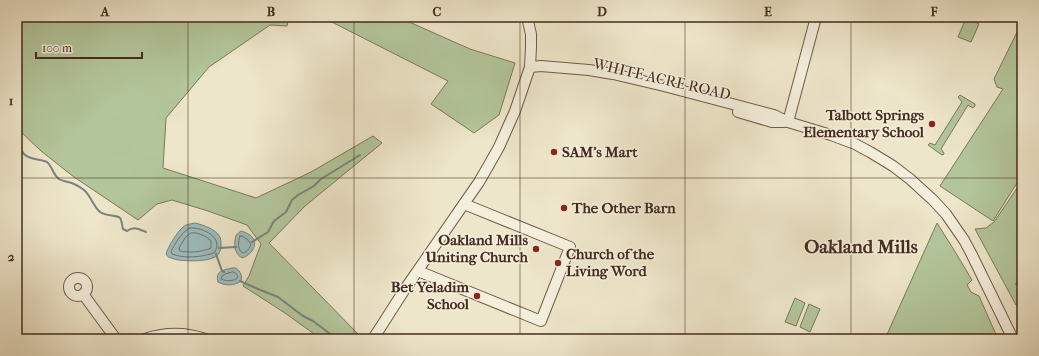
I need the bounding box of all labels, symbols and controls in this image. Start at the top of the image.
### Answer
text: A [100,4,110,19]
text: B [267,4,276,19]
text: C [433,4,442,19]
text: D [597,4,607,19]
text: E [764,4,772,19]
text: F [930,4,938,19]
scale bar [36,34,142,60]
text: 100 m [42,41,72,55]
street label: WHITE ACRE ROAD [590,54,733,104]
text: 1 [9,93,14,108]
place label: Talbott Springs Elementary School [803,106,925,141]
marker: Talbott Springs Elementary School [927,119,937,129]
place label: SAM's Mart [562,143,638,161]
marker: SAM's Mart [549,147,559,157]
place label: The Other Barn [571,199,676,217]
marker: The Other Barn [559,203,569,213]
place label: Oakland Mills Uniting Church [424,231,529,266]
district label: Oakland Mills [804,236,918,258]
marker: Oakland Mills Uniting Church [531,244,541,254]
place label: Church of the Living Word [566,245,655,280]
text: 2 [8,249,15,264]
marker: Church of the Living Word [553,258,563,268]
place label: Bet Yeladim School [391,278,470,313]
marker: Bet Yeladim School [472,291,482,301]

